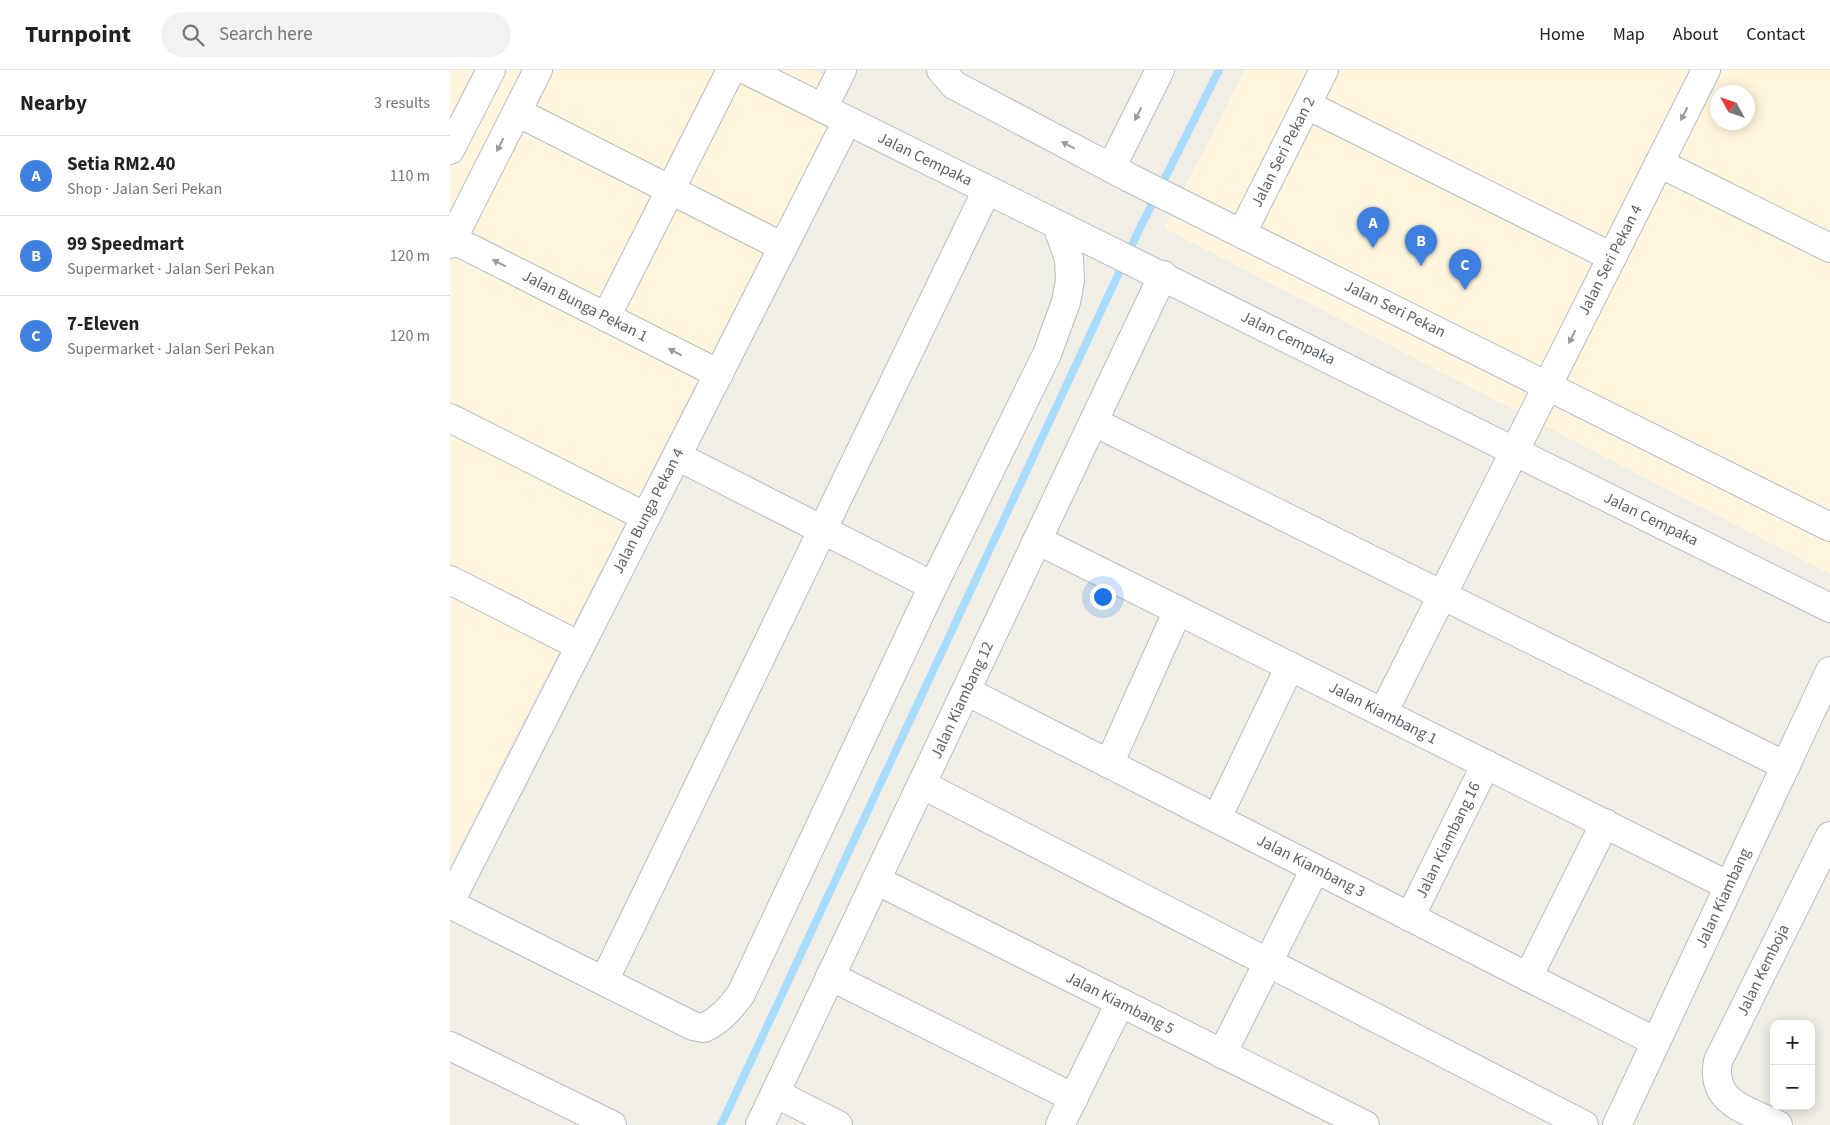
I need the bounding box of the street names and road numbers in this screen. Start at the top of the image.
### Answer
street label: Jalan Seri Pekan 2 [1246,93,1320,211]
street label: Jalan Cempaka [874,127,976,191]
street label: Jalan Seri Pekan 4 [1573,201,1647,319]
street label: Jalan Bunga Pekan 1 [518,265,652,347]
street label: Jalan Seri Pekan [1341,275,1449,343]
street label: Jalan Cempaka [1237,306,1339,370]
street label: Jalan Bunga Pekan 4 [607,444,689,578]
street label: Jalan Cempaka [1600,487,1702,551]
street label: Jalan Kiambang 12 [925,638,999,762]
street label: Jalan Kiambang 1 [1325,676,1441,750]
street label: Jalan Kiambang 16 [1410,778,1486,902]
street label: Jalan Kiambang 3 [1253,829,1369,903]
street label: Jalan Kiambang [1690,844,1756,952]
street label: Jalan Kemboja [1731,920,1795,1020]
street label: Jalan Kiambang 5 [1062,966,1178,1040]

